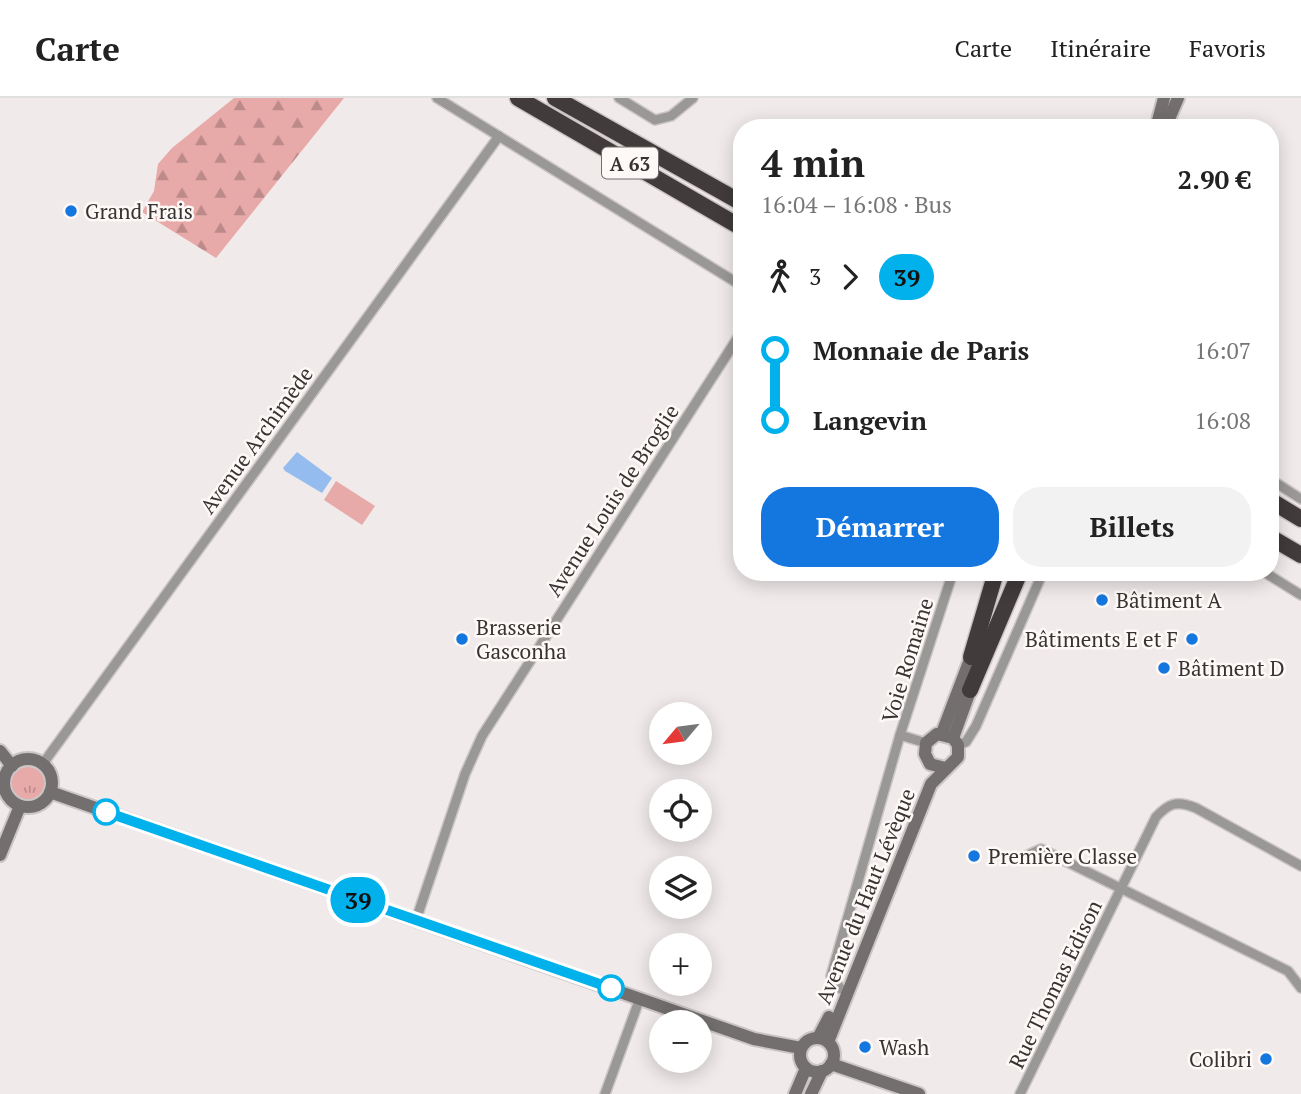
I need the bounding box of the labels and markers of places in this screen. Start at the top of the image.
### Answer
place label: Grand Frais [85,197,193,225]
marker: Grand Frais [63,203,79,219]
place label: Bâtiment A [1116,586,1222,614]
marker: Bâtiment A [1094,592,1110,608]
place label: Brasserie Gasconha [476,613,567,665]
place label: Bâtiments E et F [1025,625,1178,653]
marker: Brasserie Gasconha [454,631,470,647]
marker: Bâtiments E et F [1184,631,1200,647]
place label: Bâtiment D [1178,654,1285,682]
marker: Bâtiment D [1156,660,1172,676]
unlabelled marker [93,799,119,825]
place label: Première Classe [988,842,1137,870]
marker: Première Classe [966,848,982,864]
unlabelled marker [598,975,624,1001]
place label: Wash [879,1033,929,1061]
marker: Wash [857,1039,873,1055]
place label: Colibri [1189,1045,1252,1073]
marker: Colibri [1258,1051,1274,1067]

